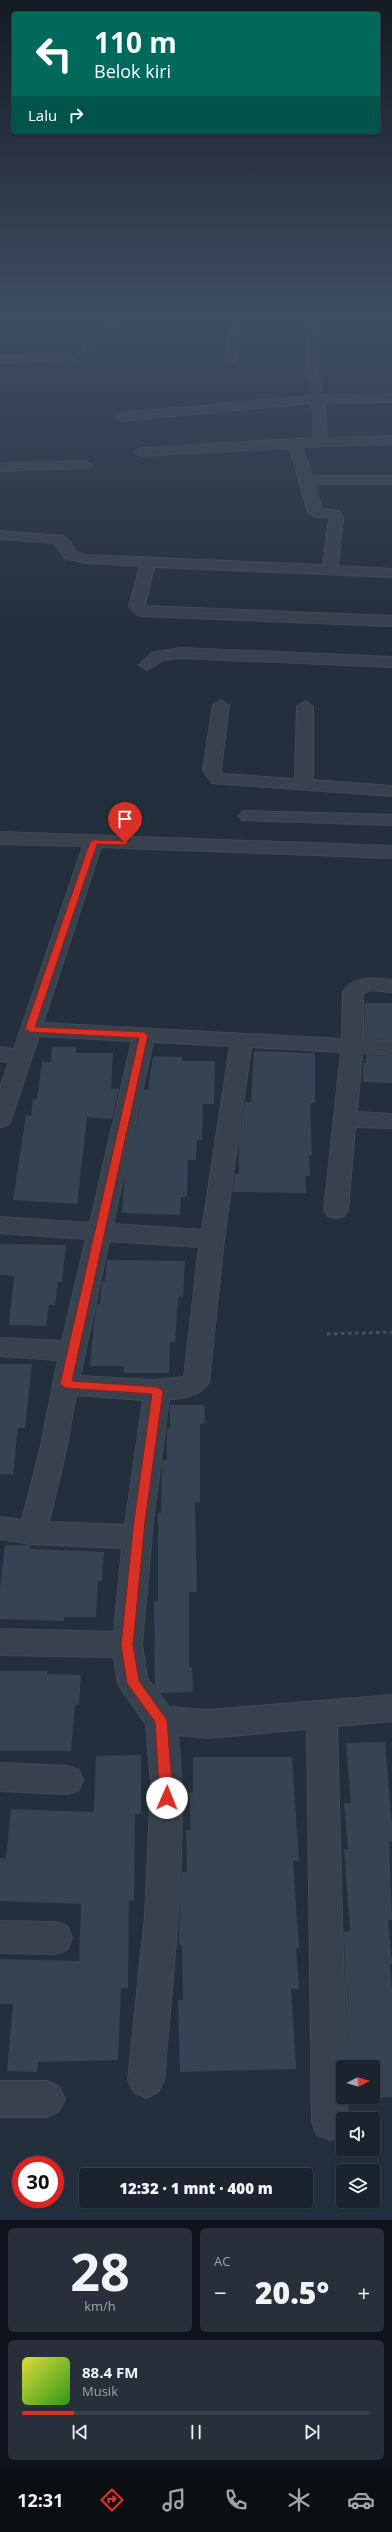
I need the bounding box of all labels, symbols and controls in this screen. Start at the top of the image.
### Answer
text: 110 m [94,23,177,61]
icon: left [28,28,80,80]
text: Belok kiri [94,59,171,83]
icon: right [65,104,87,126]
text: Lalu [28,105,57,125]
pin [108,802,142,843]
icon: arrive [114,808,136,830]
position arrow [146,1777,188,1819]
north arrow [336,2060,380,2104]
map controls [336,2060,380,2208]
button: sound [336,2112,380,2156]
speed limit sign: 30 [12,2156,64,2208]
button: layers [336,2164,380,2208]
text: 12:32 · 1 mnt · 400 m [119,2178,273,2198]
text: 28 [70,2235,130,2306]
text: AC [214,2252,230,2270]
text: 20.5° [255,2272,329,2313]
text: − [214,2277,227,2307]
text: + [357,2277,370,2307]
text: km/h [84,2297,116,2315]
text: 88.4 FM [82,2362,138,2382]
text: Musik [82,2382,118,2400]
icon: previous [69,2421,91,2443]
icon: pause [185,2421,207,2443]
icon: next [301,2421,323,2443]
icon: directions [98,2486,126,2514]
icon: music [160,2486,188,2514]
icon: phone [222,2486,250,2514]
icon: climate [285,2486,313,2514]
icon: car [347,2486,375,2514]
text: 12:31 [17,2488,63,2512]

